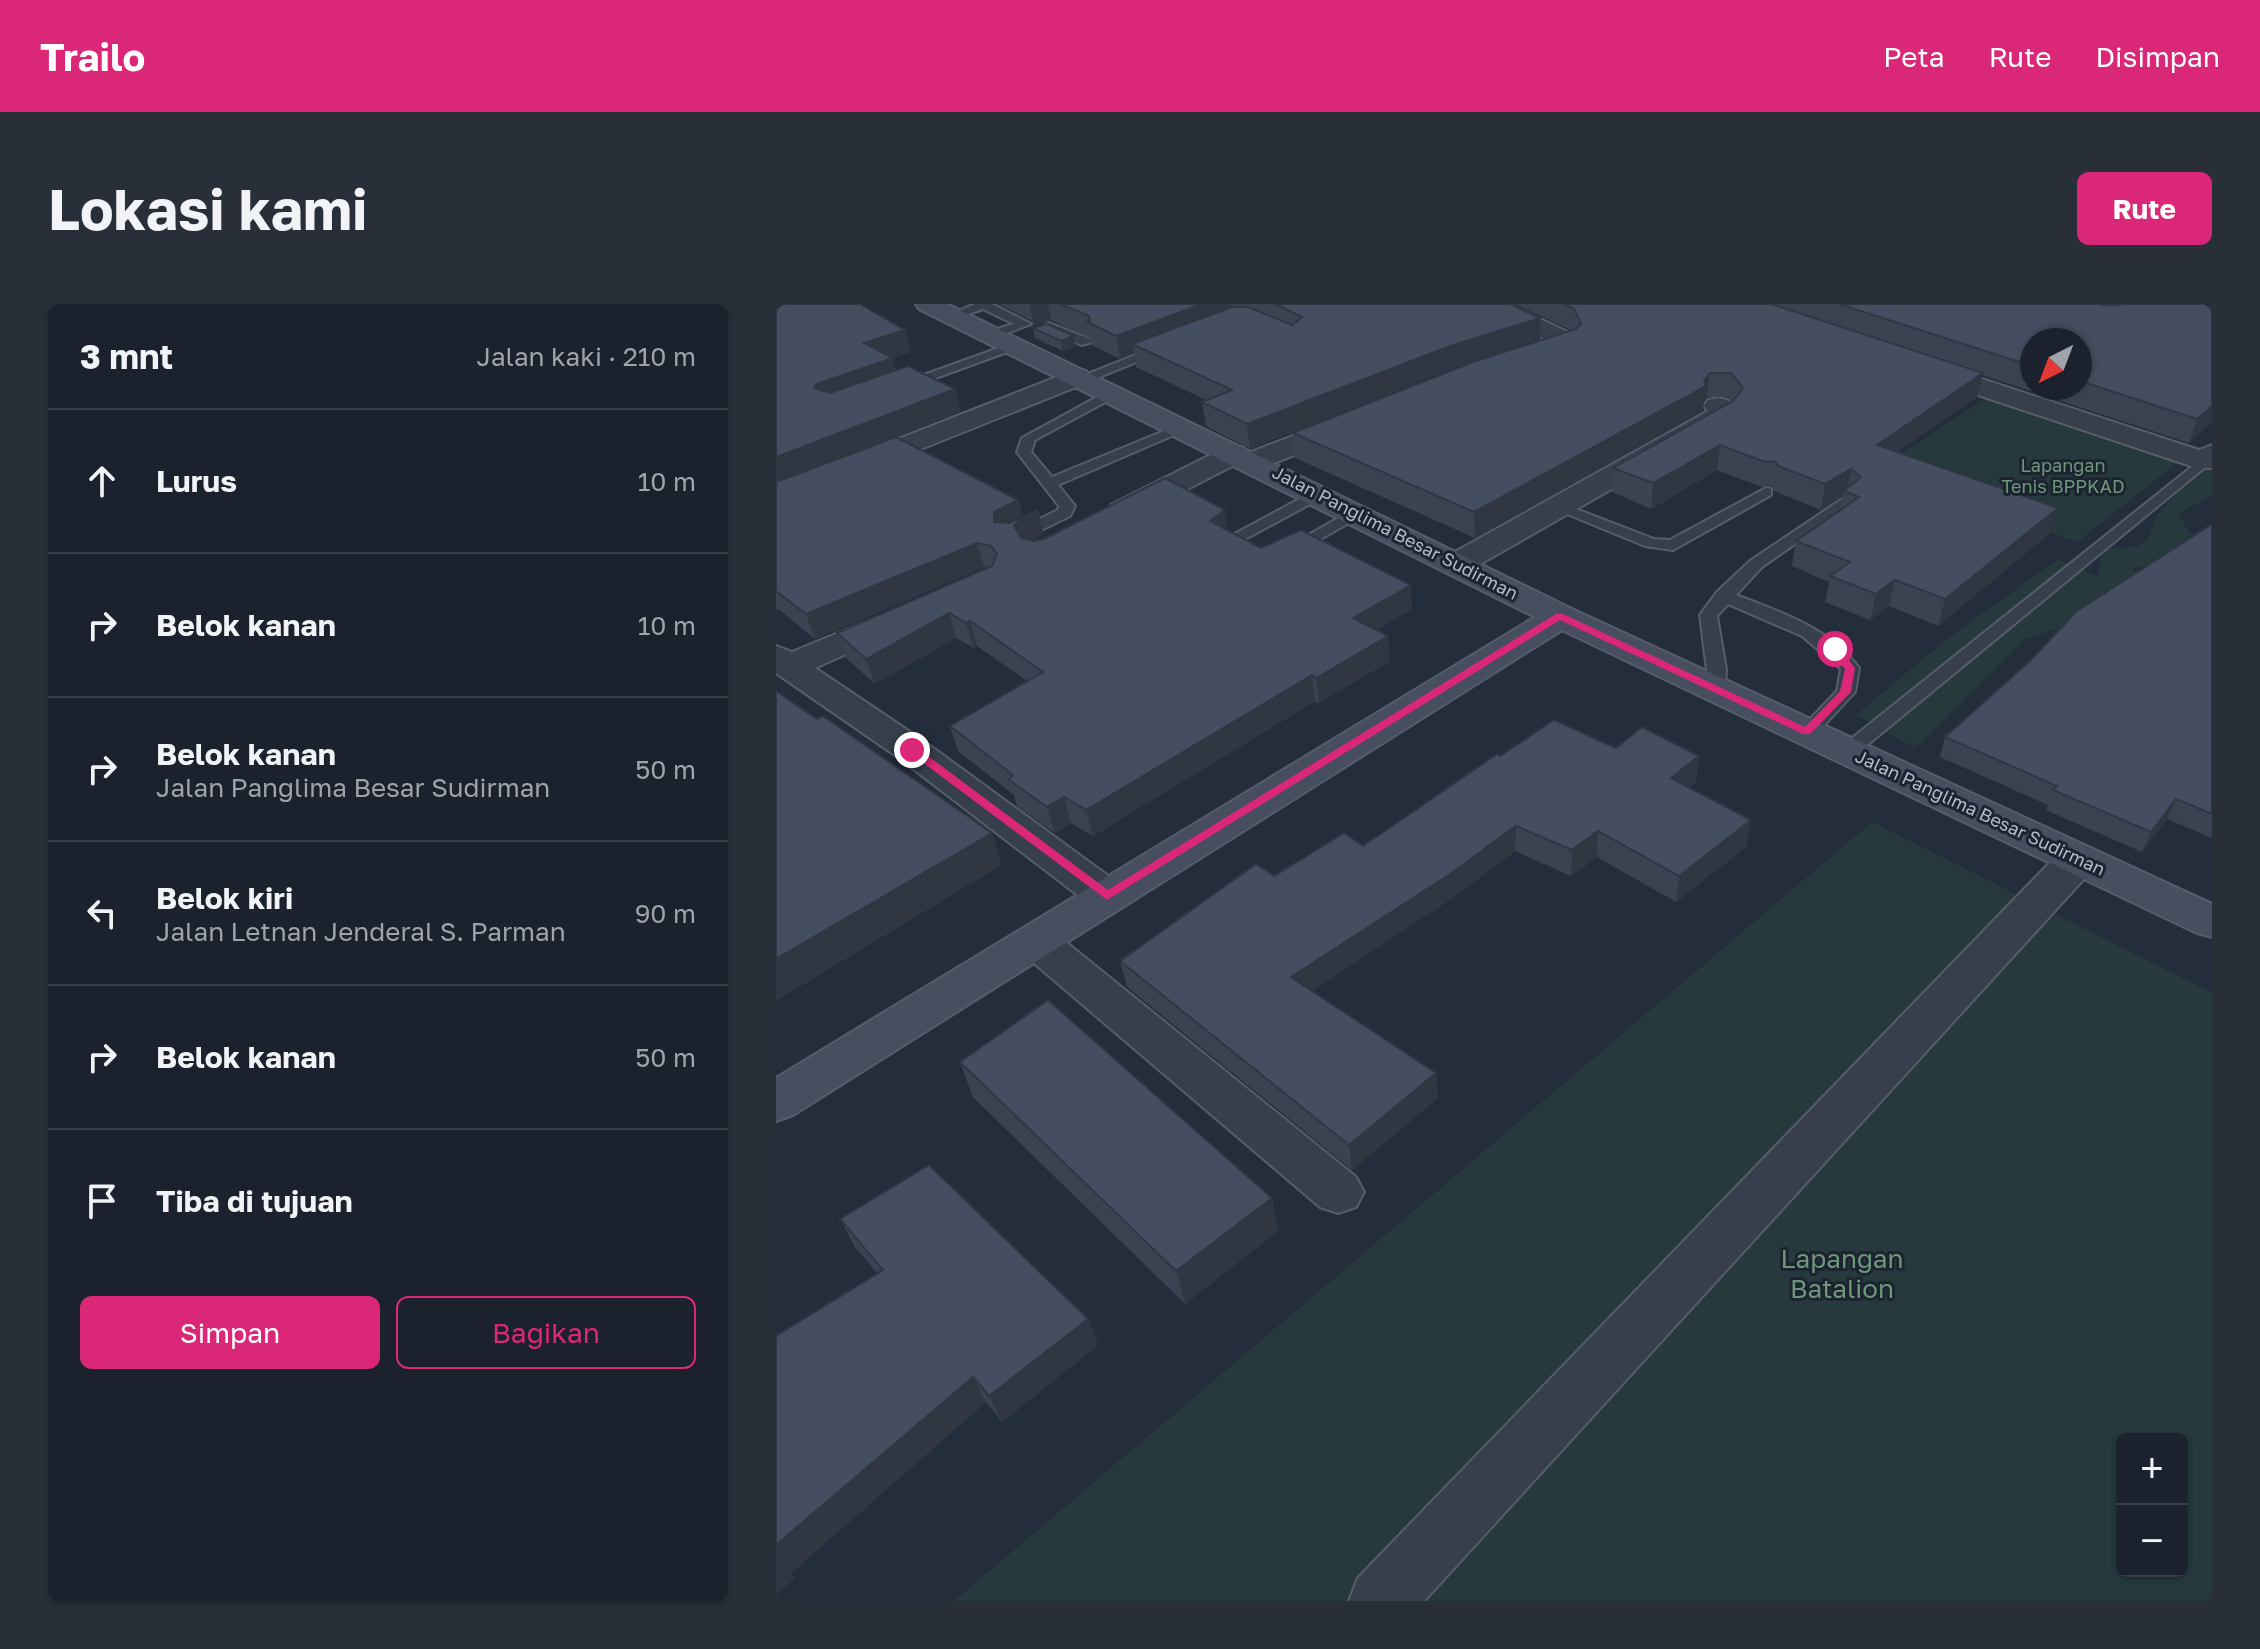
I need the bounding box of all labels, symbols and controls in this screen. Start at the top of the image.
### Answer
text: Trailo [40,34,145,79]
text: Peta [1883,40,1945,73]
text: Rute [1989,40,2052,73]
text: Disimpan [2096,40,2220,73]
button: Rute [2077,172,2212,245]
text: Lokasi kami [48,175,367,242]
north arrow [2020,328,2092,400]
text: 3 mnt [80,336,173,376]
text: Jalan kaki · 210 m [476,341,696,372]
park label: Lapangan Tenis BPPKAD [2002,454,2125,497]
icon: ahead [80,459,124,503]
street label: Jalan Panglima Besar Sudirman [1269,460,1522,604]
text: Lurus [156,463,237,499]
text: 10 m [638,466,696,497]
icon: right [80,603,124,647]
text: Belok kanan [156,607,336,643]
text: 10 m [638,610,696,641]
route start [1817,631,1853,667]
route end [894,732,930,768]
text: Belok kanan [156,736,336,772]
street label: Jalan Panglima Besar Sudirman [1852,744,2109,880]
icon: right [80,747,124,791]
text: 50 m [635,754,696,785]
text: Jalan Panglima Besar Sudirman [156,772,550,803]
text: Belok kiri [156,880,293,916]
icon: left [80,891,124,935]
text: 90 m [635,898,696,929]
text: Jalan Letnan Jenderal S. Parman [156,916,566,947]
icon: right [80,1035,124,1079]
text: Belok kanan [156,1039,336,1075]
text: 50 m [635,1042,696,1073]
icon: arrive [80,1179,124,1223]
text: Tiba di tujuan [156,1183,353,1219]
park label: Lapangan Batalion [1780,1243,1904,1304]
button: Simpan [80,1296,380,1369]
button: Bagikan [396,1296,696,1369]
map controls [2116,1433,2188,1577]
button: + [2116,1433,2188,1505]
button: − [2116,1505,2188,1577]

